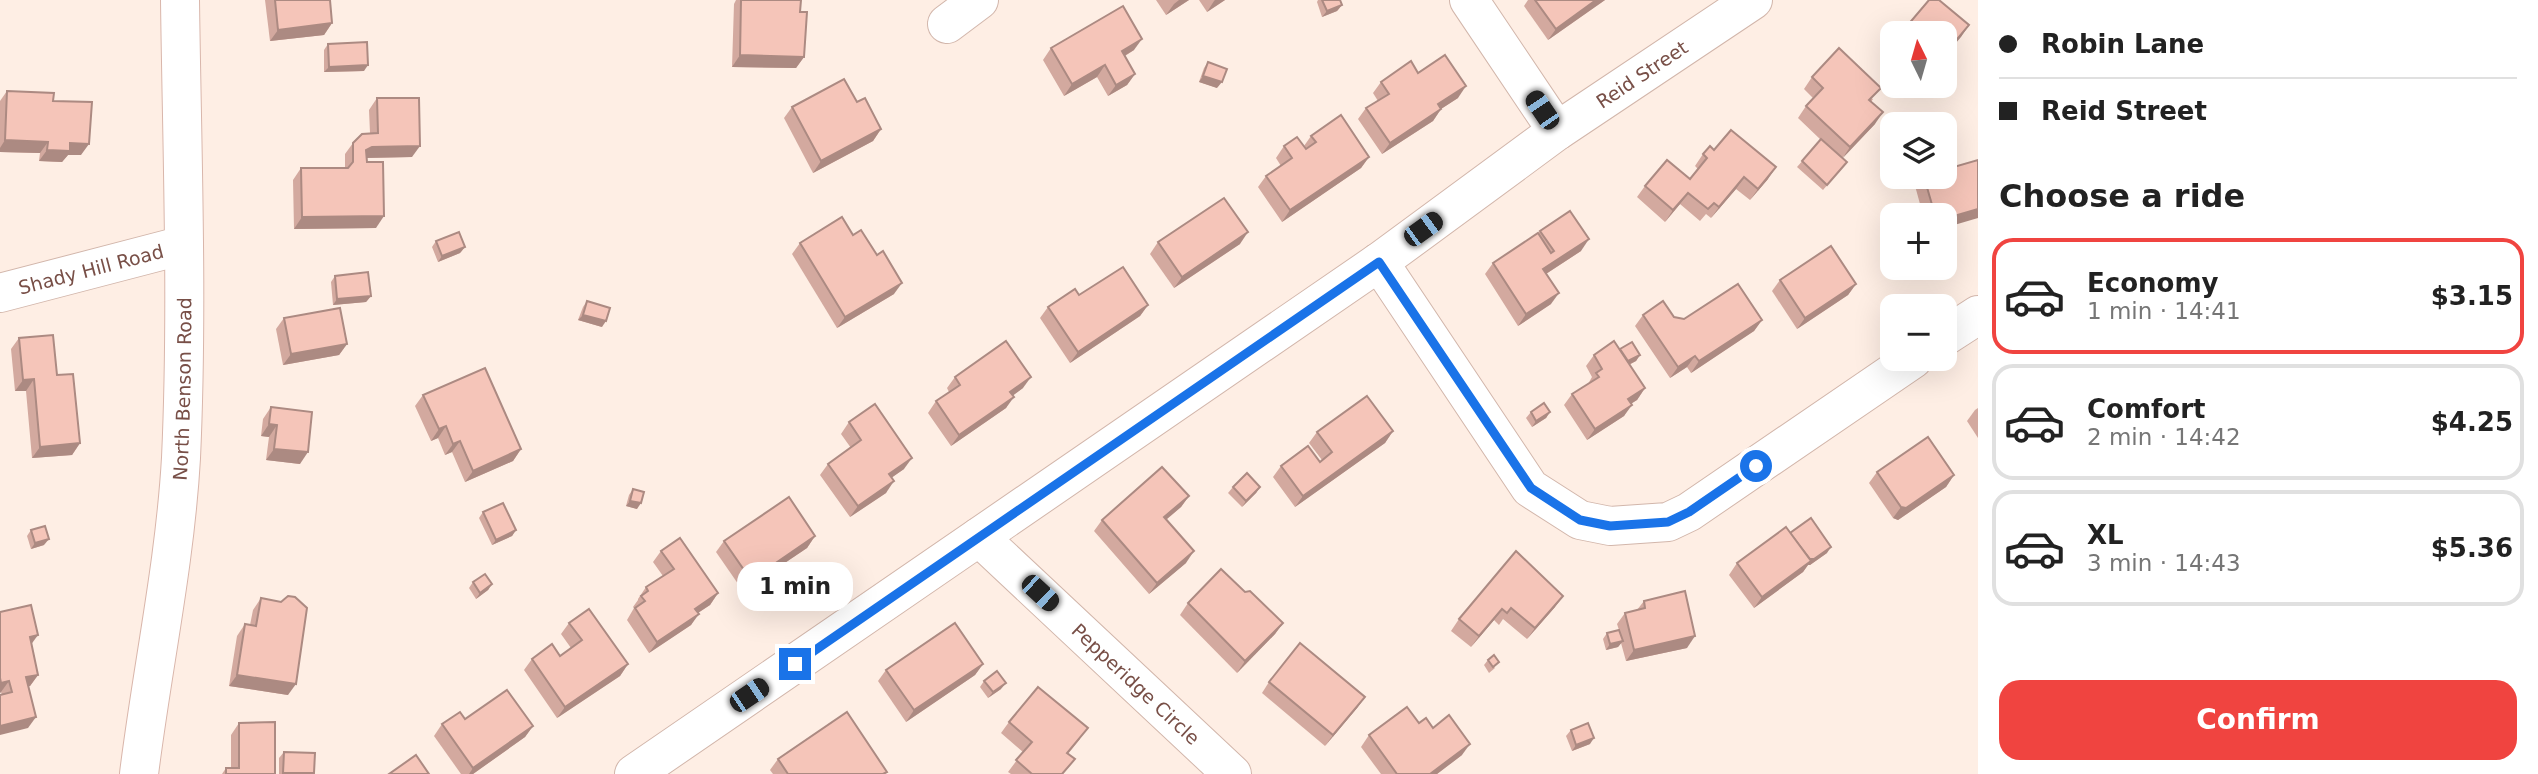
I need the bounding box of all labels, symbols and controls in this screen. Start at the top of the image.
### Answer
north arrow [1880,21,1956,98]
map controls [1880,21,1957,371]
text: Robin Lane [2041,29,2204,59]
street label: Reid Street [1592,36,1692,113]
car [1522,87,1563,133]
text: Reid Street [2041,96,2207,126]
button: layers [1880,112,1957,189]
text: Choose a ride [1999,177,2245,215]
button: + [1880,203,1957,280]
car [1400,208,1447,250]
street label: Shady Hill Road [16,240,166,299]
icon: car [2003,265,2066,328]
text: Economy [2087,268,2218,298]
text: $3.15 [2431,281,2513,311]
button: − [1880,294,1957,371]
street label: North Benson Road [169,297,195,481]
text: 1 min · 14:41 [2087,298,2241,324]
icon: car [2003,391,2066,454]
text: Comfort [2087,394,2205,424]
text: $4.25 [2431,407,2513,437]
text: 2 min · 14:42 [2087,424,2241,450]
route start [1740,450,1772,482]
icon: car [2003,517,2066,580]
text: XL [2087,520,2124,550]
text: $5.36 [2431,533,2513,563]
text: 3 min · 14:43 [2087,550,2241,576]
callout: 1 min [737,562,853,612]
car [1018,571,1063,615]
text: 1 min [759,573,831,599]
street label: Pepperidge Circle [1068,619,1204,749]
route end [779,648,811,680]
car [726,675,773,715]
button: Confirm [1999,680,2517,760]

